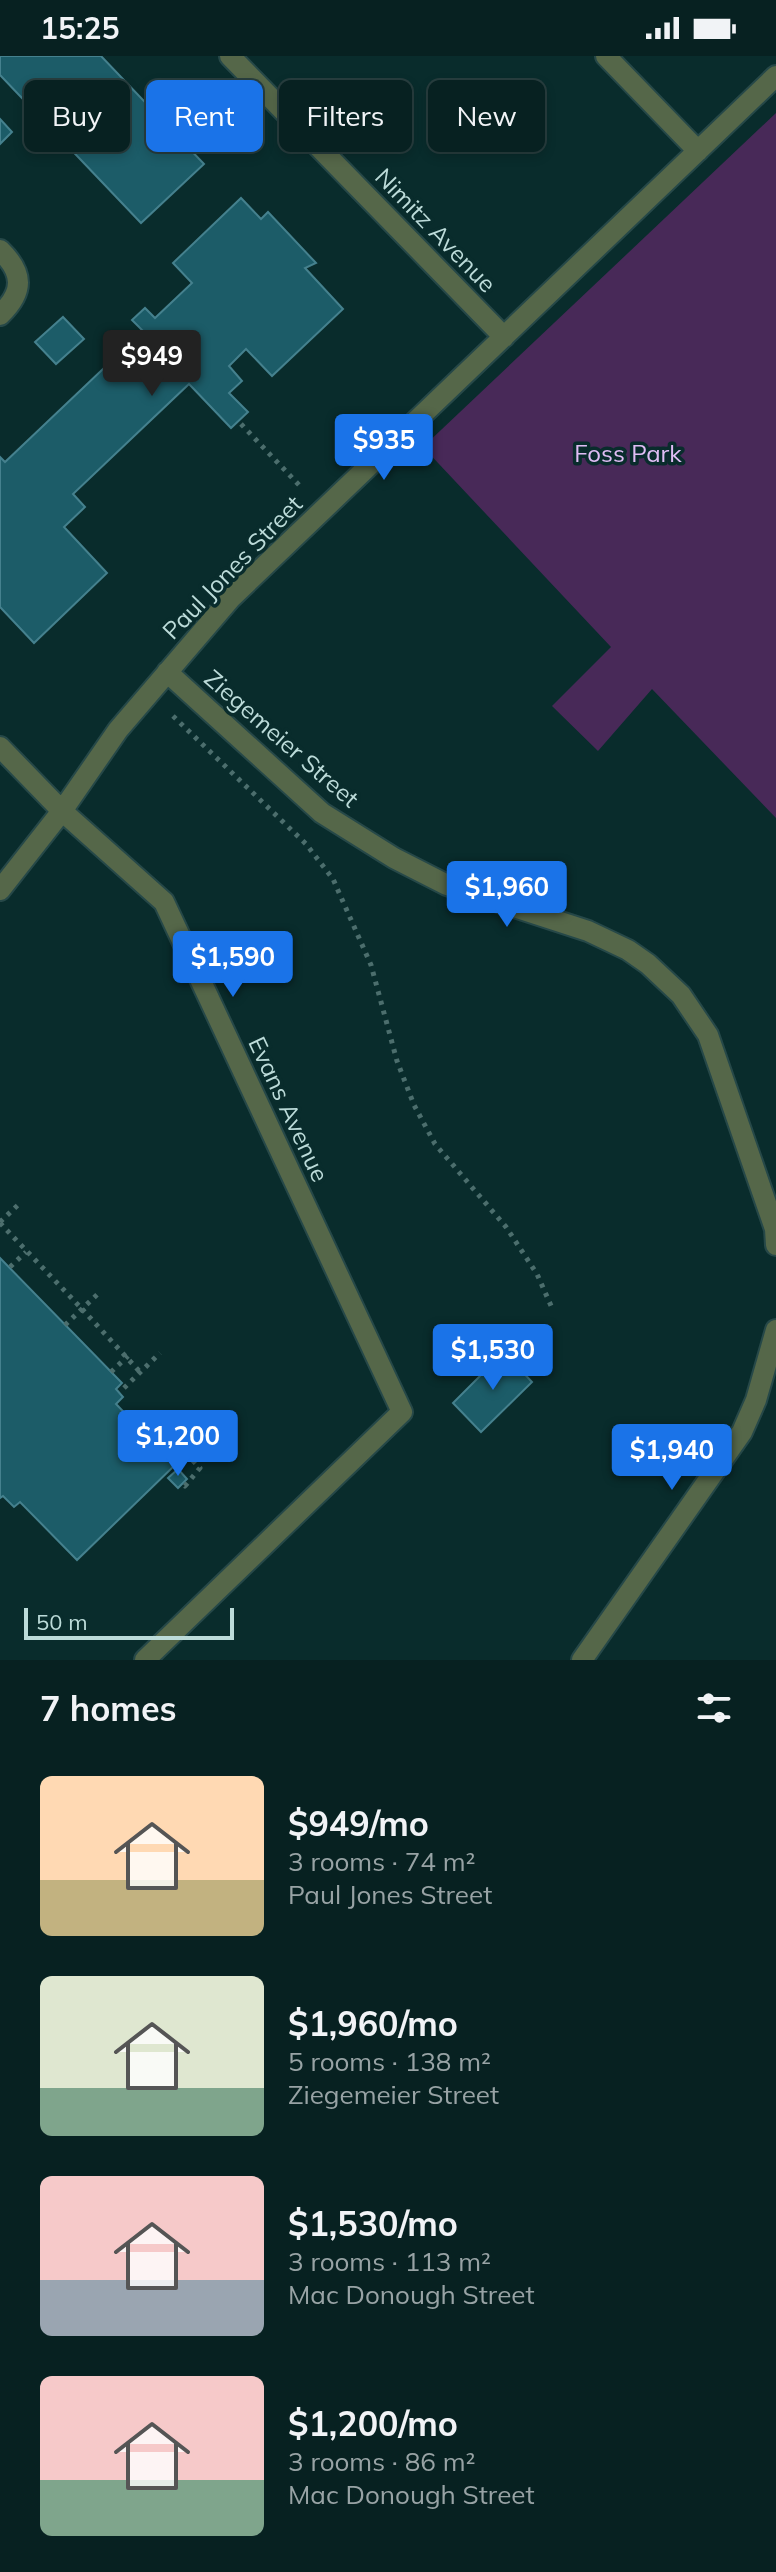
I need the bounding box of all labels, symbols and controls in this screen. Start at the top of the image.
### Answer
text: 15:25 [40,9,119,47]
chip: Buy [24,80,130,152]
chip: Rent [146,80,263,152]
chip: Filters [279,80,412,152]
chip: New [428,80,545,152]
street label: Nimitz Avenue [369,162,503,298]
pin: $949 [105,330,199,398]
text: $949 [121,339,183,372]
pin: $935 [337,414,431,482]
text: $935 [353,423,415,456]
park label: Foss Park [574,438,682,468]
street label: Paul Jones Street [156,489,308,645]
street label: Ziegemeier Street [199,663,365,813]
pin: $1,960 [442,861,572,929]
text: $1,960 [465,870,549,903]
pin: $1,590 [168,931,298,999]
text: $1,590 [191,940,275,973]
street label: Evans Avenue [242,1032,336,1186]
pin: $1,530 [428,1324,558,1392]
text: $1,530 [451,1333,535,1366]
pin: $1,200 [113,1410,243,1478]
text: $1,200 [136,1419,220,1452]
pin: $1,940 [607,1424,737,1492]
text: $1,940 [630,1433,714,1466]
scale bar [24,1604,234,1640]
text: 50 m [36,1608,87,1636]
icon: filters [692,1686,736,1730]
text: 7 homes [40,1687,177,1730]
text: $949/mo [288,1802,429,1845]
icon: home [104,1808,200,1904]
text: 3 rooms · 74 m² [288,1845,475,1878]
text: Paul Jones Street [288,1878,492,1911]
text: $1,960/mo [288,2002,458,2045]
icon: home [104,2008,200,2104]
text: 5 rooms · 138 m² [288,2045,491,2078]
text: Ziegemeier Street [288,2078,499,2111]
text: $1,530/mo [288,2202,458,2245]
icon: home [104,2208,200,2304]
text: 3 rooms · 113 m² [288,2245,491,2278]
text: Mac Donough Street [288,2278,535,2311]
text: $1,200/mo [288,2402,458,2445]
icon: home [104,2408,200,2504]
text: 3 rooms · 86 m² [288,2445,475,2478]
text: Mac Donough Street [288,2478,535,2511]

